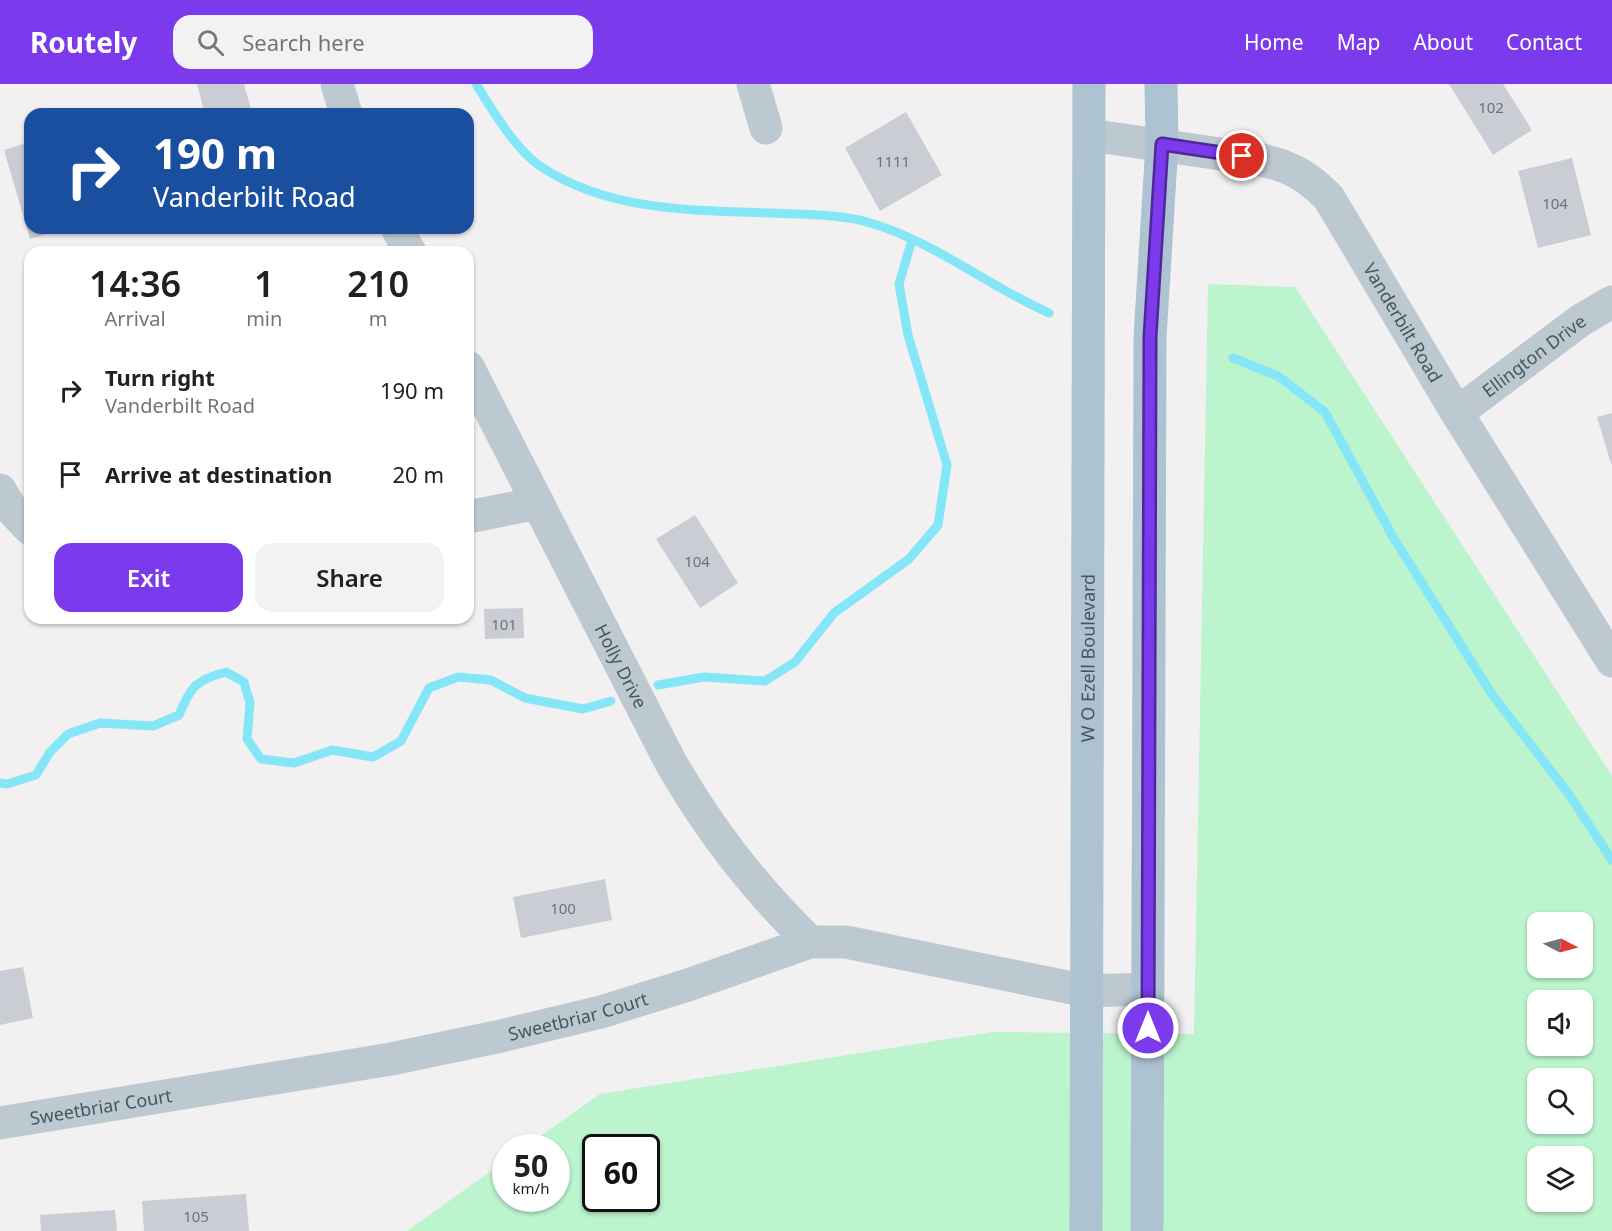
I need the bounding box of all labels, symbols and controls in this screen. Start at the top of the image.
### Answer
search box [173,15,593,69]
text: Routely [30,23,137,61]
icon: search [194,26,227,59]
text: Search here [242,27,365,57]
text: Home [1244,28,1304,56]
text: Map [1337,28,1380,56]
text: About [1413,28,1473,56]
text: Contact [1506,28,1582,56]
house number: 102 [1478,97,1504,117]
text: 190 m [153,124,277,181]
pin [1216,130,1267,181]
icon: right [54,132,132,210]
icon: arrive [1225,139,1258,172]
house number: 1111 [876,151,910,171]
text: Vanderbilt Road [153,178,356,215]
house number: 104 [1542,193,1568,213]
street label: Vanderbilt Road [1358,258,1448,387]
text: 14:36 [89,259,181,308]
text: 1 [254,259,275,308]
text: 210 [347,259,409,308]
text: Arrival [105,305,166,332]
text: min [246,305,282,332]
text: m [369,305,388,332]
street label: Ellington Drive [1477,309,1591,402]
text: Turn right [105,362,215,392]
icon: right [54,374,87,407]
text: 190 m [380,375,444,405]
text: Vanderbilt Road [105,392,255,419]
icon: arrive [54,458,87,491]
text: Arrive at destination [105,459,332,489]
text: 20 m [393,459,444,489]
button: Exit [54,543,243,612]
button: Share [255,543,444,612]
house number: 104 [684,551,710,571]
street label: W O Ezell Boulevard [1075,574,1100,742]
house number: 101 [491,614,517,634]
street label: Holly Drive [590,620,653,712]
house number: 100 [550,898,576,918]
north arrow [1527,912,1593,978]
map controls [1527,912,1593,1212]
street label: Sweetbriar Court [506,986,651,1046]
button: sound [1527,990,1593,1056]
position arrow [1116,996,1180,1060]
button: search [1527,1068,1593,1134]
street label: Sweetbriar Court [28,1083,174,1130]
speed limit sign: 60 [582,1134,660,1212]
text: 50 [514,1145,548,1186]
button: layers [1527,1146,1593,1212]
text: km/h [513,1178,549,1198]
house number: 105 [183,1206,209,1226]

